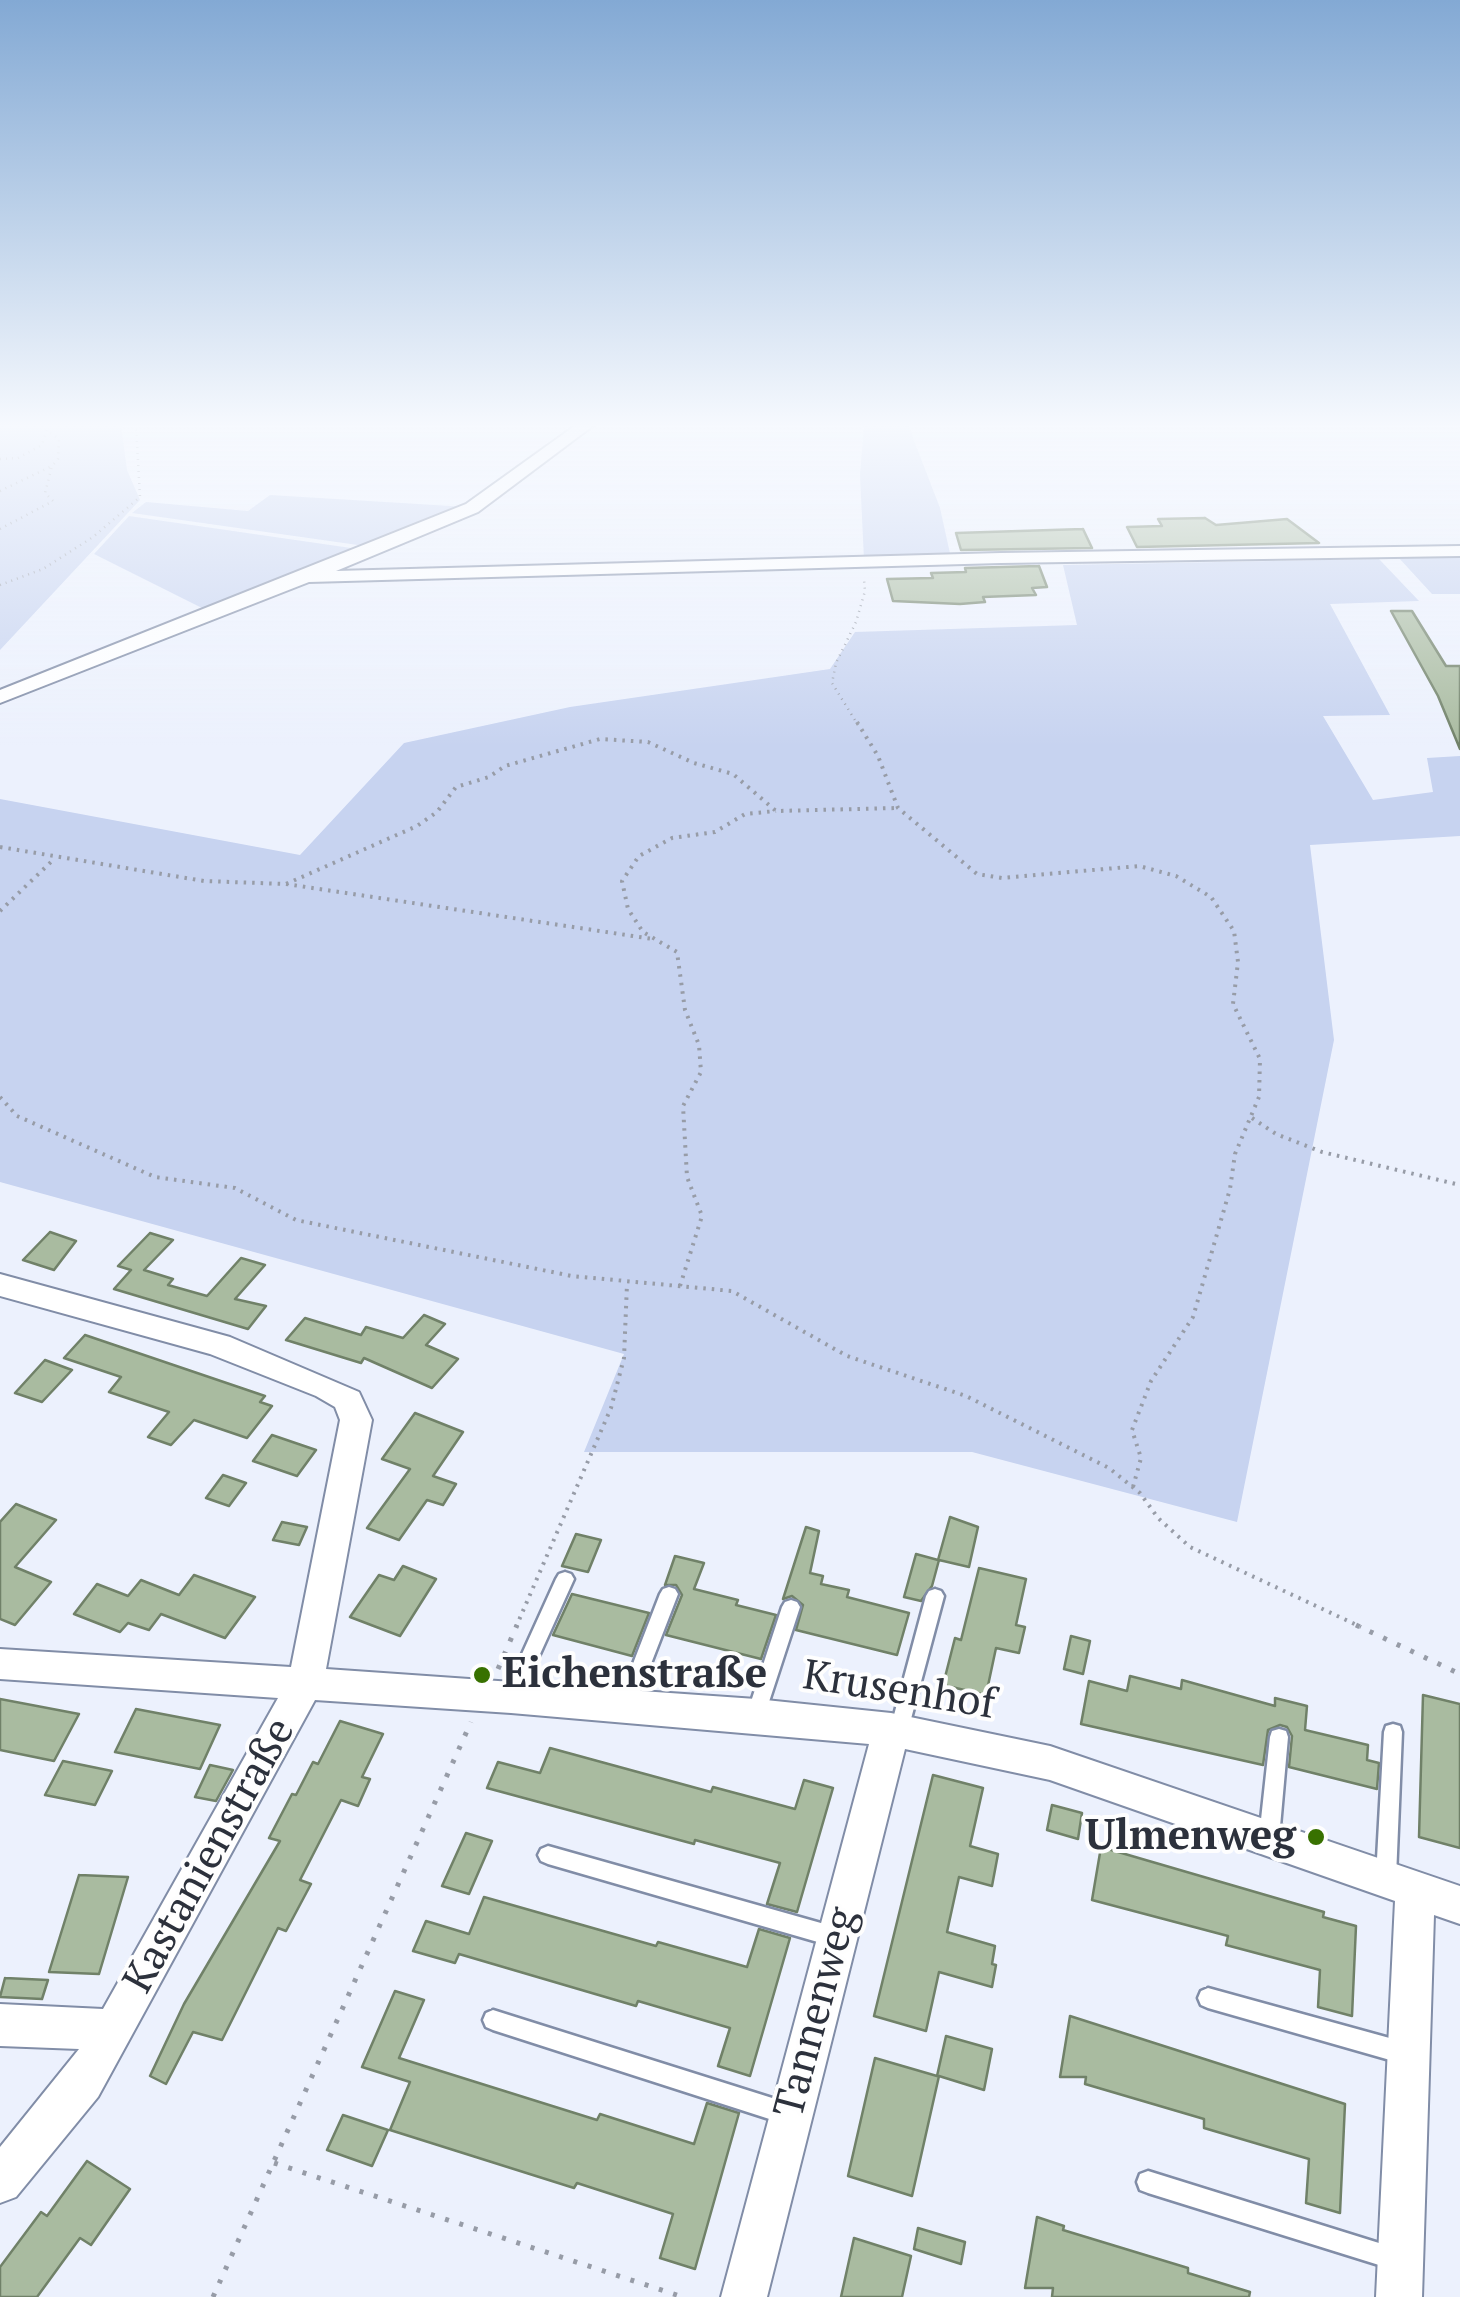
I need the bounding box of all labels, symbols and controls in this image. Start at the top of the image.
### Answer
place label: Eichenstraße [502,1650,767,1700]
street label: Krusenhof [799,1651,999,1731]
marker: Eichenstraße [471,1664,493,1686]
street label: Kastanienstraße [114,1710,306,2002]
place label: Ulmenweg [1085,1812,1296,1862]
marker: Ulmenweg [1305,1826,1327,1848]
street label: Tannenweg [765,1903,869,2123]

